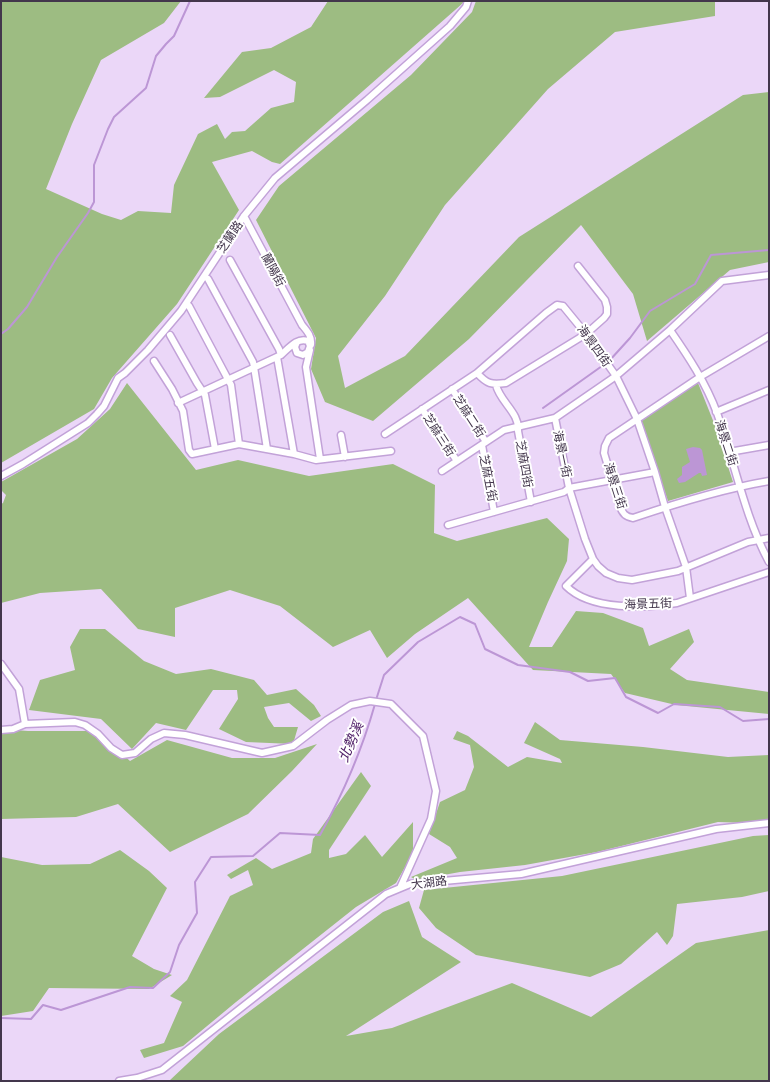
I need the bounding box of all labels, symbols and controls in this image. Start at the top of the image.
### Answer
street label: 芝蘭路 [214,218,246,256]
street label: 蘭陽街 [258,251,288,289]
street label: 海景四街 [574,322,614,370]
street label: 芝麻二街 [450,392,488,440]
street label: 芝麻三街 [420,411,458,459]
street label: 海景二街 [712,418,740,468]
street label: 海景一街 [550,429,574,479]
street label: 芝麻四街 [513,439,535,489]
street label: 芝麻五街 [476,453,500,503]
street label: 海景三街 [601,461,629,511]
street label: 海景五街 [624,596,672,612]
water label: 北勢溪 [335,719,367,765]
street label: 大湖路 [410,874,448,892]

